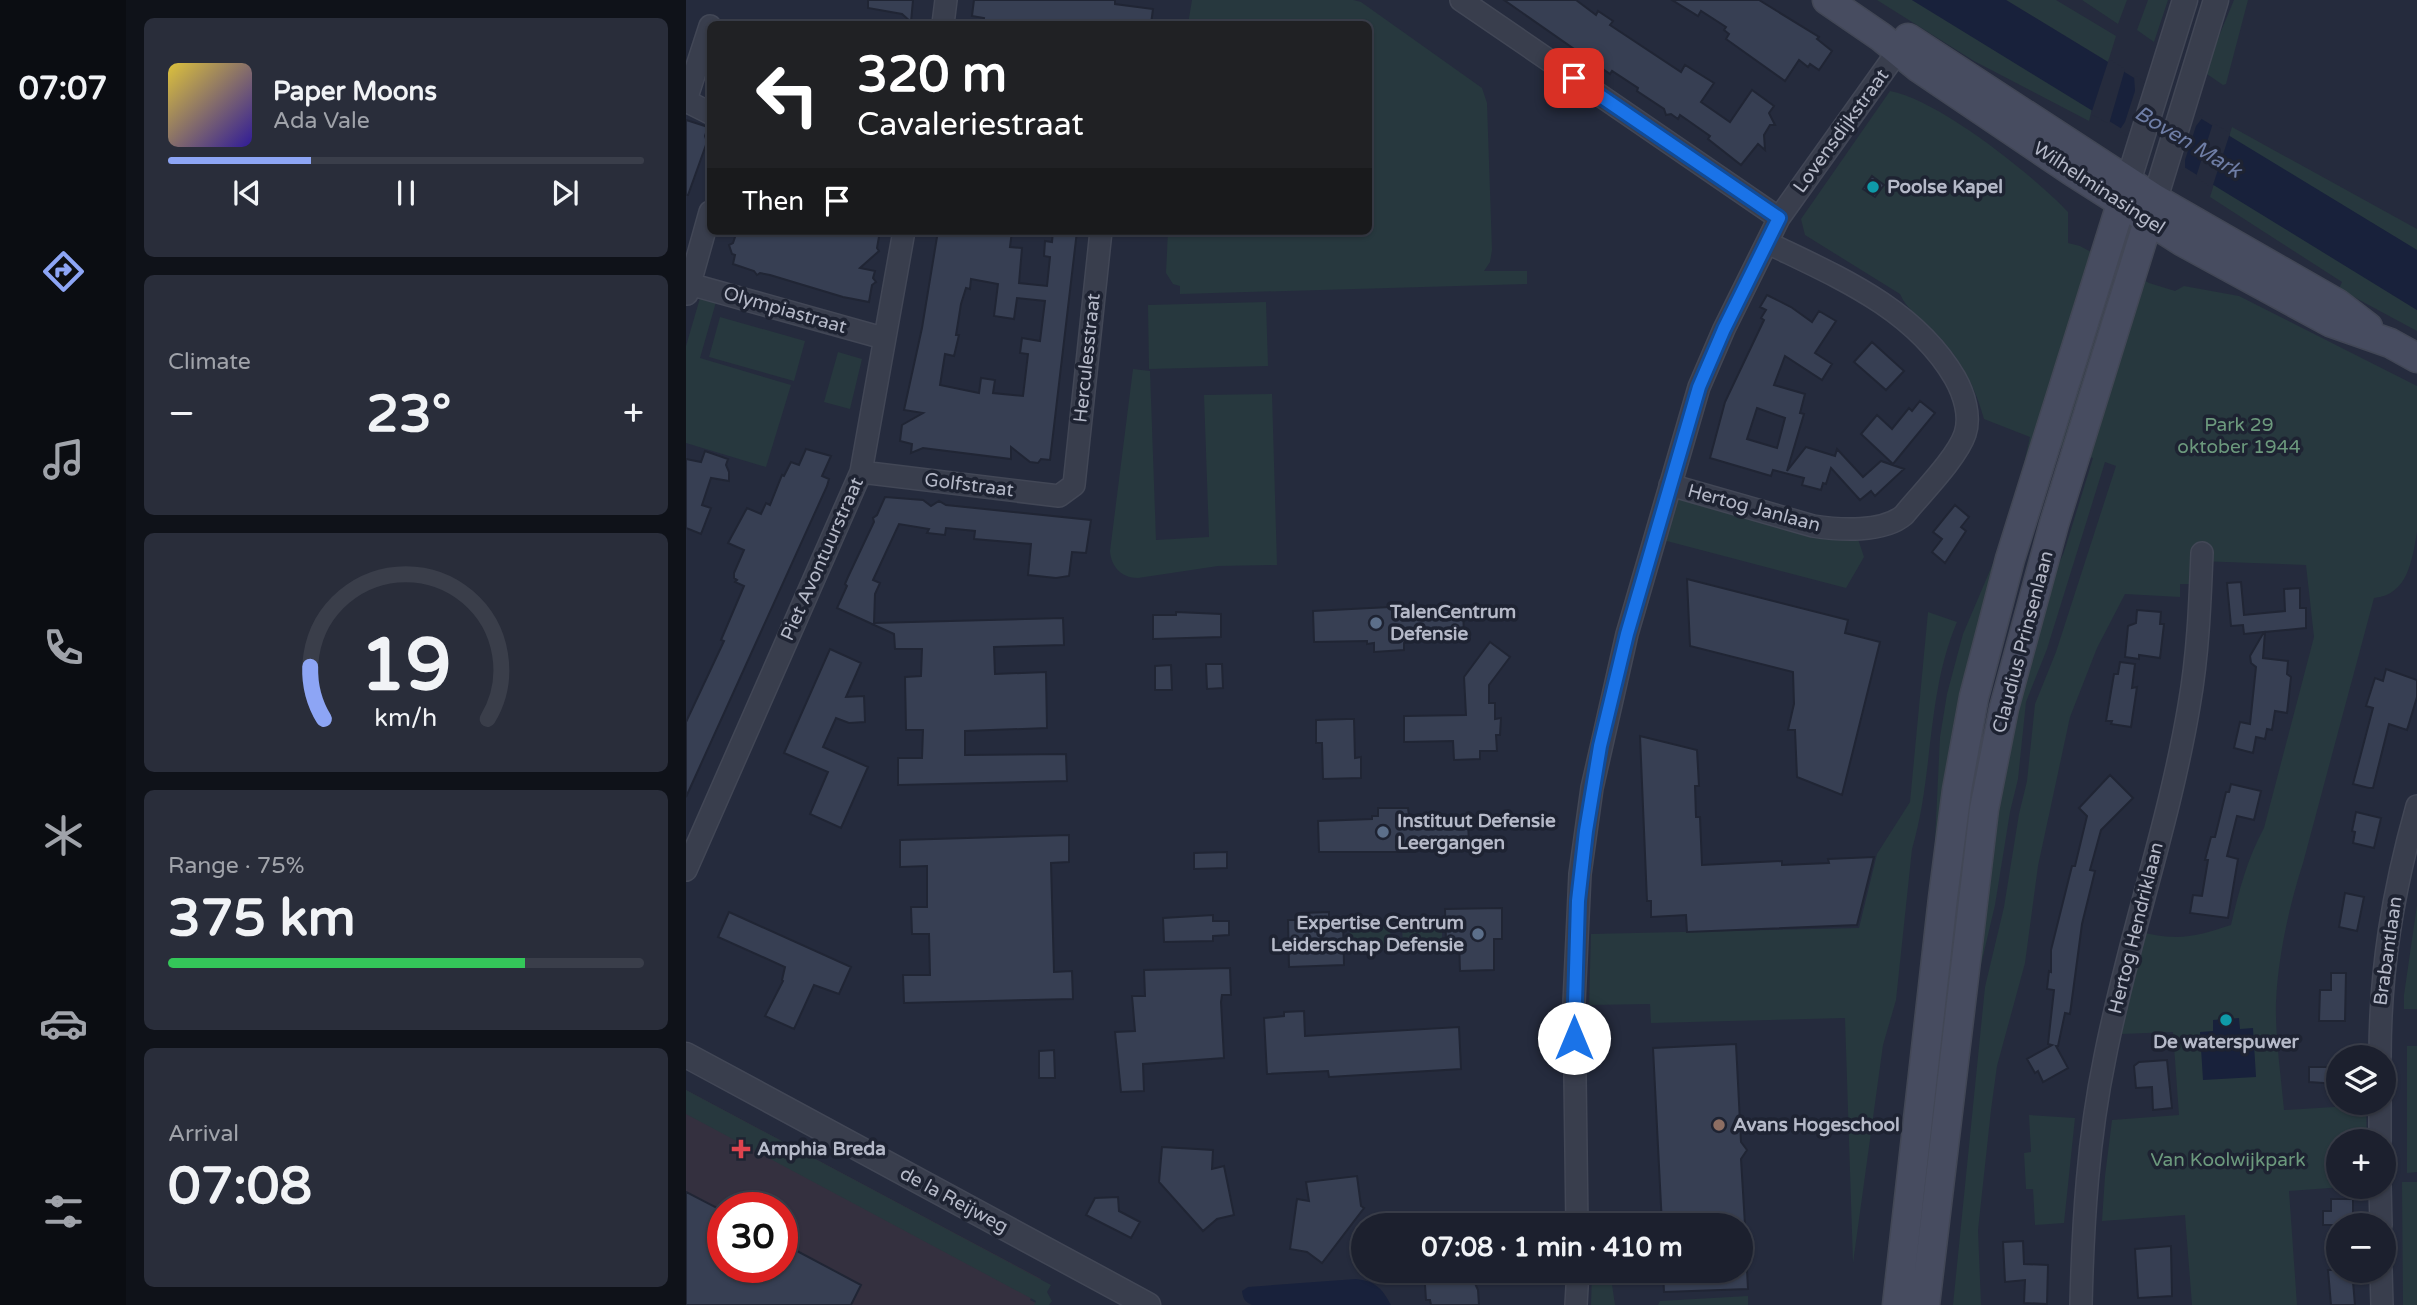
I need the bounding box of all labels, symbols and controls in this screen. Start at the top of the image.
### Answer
text: 320 m [857,46,1007,105]
pin [1544,48,1604,108]
icon: left [742,49,833,140]
icon: arrive [1555,59,1593,97]
street label: Lovensdijkstraat [1789,65,1893,197]
text: 07:07 [19,70,107,108]
text: Paper Moons [273,76,437,107]
water label: Boven Mark [2130,100,2247,184]
text: Cavaleriestraat [857,106,1084,144]
text: Ada Vale [273,107,370,135]
street label: Wilhelminasingel [2029,137,2169,239]
icon: previous [228,174,266,212]
icon: pause [387,174,425,212]
icon: next [546,174,584,212]
place label: Poolse Kapel [1887,176,2003,199]
marker: Poolse Kapel [1865,179,1881,195]
icon: arrive [818,182,856,220]
text: Then [742,186,804,217]
icon: directions [39,247,88,296]
street label: Olympiastraat [721,282,849,338]
street label: Herculesstraat [1069,292,1105,424]
text: Climate [168,348,251,376]
text: 23° [366,383,451,446]
text: − [168,391,195,437]
text: + [623,391,644,437]
park label: Park 29 oktober 1944 [2177,414,2301,458]
icon: music [39,435,88,484]
street label: Golfstraat [923,469,1015,501]
street label: Piet Avontuurstraat [776,474,868,644]
street label: Hertog Janlaan [1685,480,1823,536]
street label: Claudius Prinsenlaan [1988,548,2058,736]
place label: TalenCentrum Defensie [1389,601,1516,645]
marker: TalenCentrum Defensie [1368,615,1384,631]
text: 19 [360,622,452,710]
icon: phone [39,623,88,672]
text: km/h [375,702,437,732]
place label: Instituut Defensie Leergangen [1397,810,1556,855]
icon: climate [39,811,88,860]
marker: Instituut Defensie Leergangen [1375,824,1391,840]
street label: Hertog Hendriklaan [2104,840,2168,1016]
text: Range · 75% [168,852,304,880]
text: 375 km [168,887,356,950]
street label: Brabantlaan [2369,895,2407,1007]
place label: Expertise Centrum Leiderschap Defensie [1271,912,1464,957]
marker: Expertise Centrum Leiderschap Defensie [1470,926,1486,942]
icon: car [39,999,88,1048]
position arrow [1537,1001,1611,1075]
marker: De waterspuwer [2218,1012,2234,1028]
place label: De waterspuwer [2153,1031,2300,1054]
map controls [2326,1045,2396,1283]
button: layers [2326,1045,2396,1115]
place label: Avans Hogeschool [1733,1114,1900,1137]
marker: Avans Hogeschool [1711,1117,1727,1133]
text: Arrival [168,1120,239,1148]
button: + [2326,1129,2396,1199]
place label: Amphia Breda [757,1138,886,1161]
marker: Amphia Breda [731,1139,751,1159]
park label: Van Koolwijkpark [2150,1149,2306,1171]
text: 07:08 [168,1155,312,1218]
street label: de la Reijweg [896,1162,1012,1238]
icon: filters [39,1187,88,1236]
speed limit sign: 30 [707,1192,798,1283]
button: − [2326,1213,2396,1283]
text: 07:08 · 1 min · 410 m [1421,1232,1683,1263]

